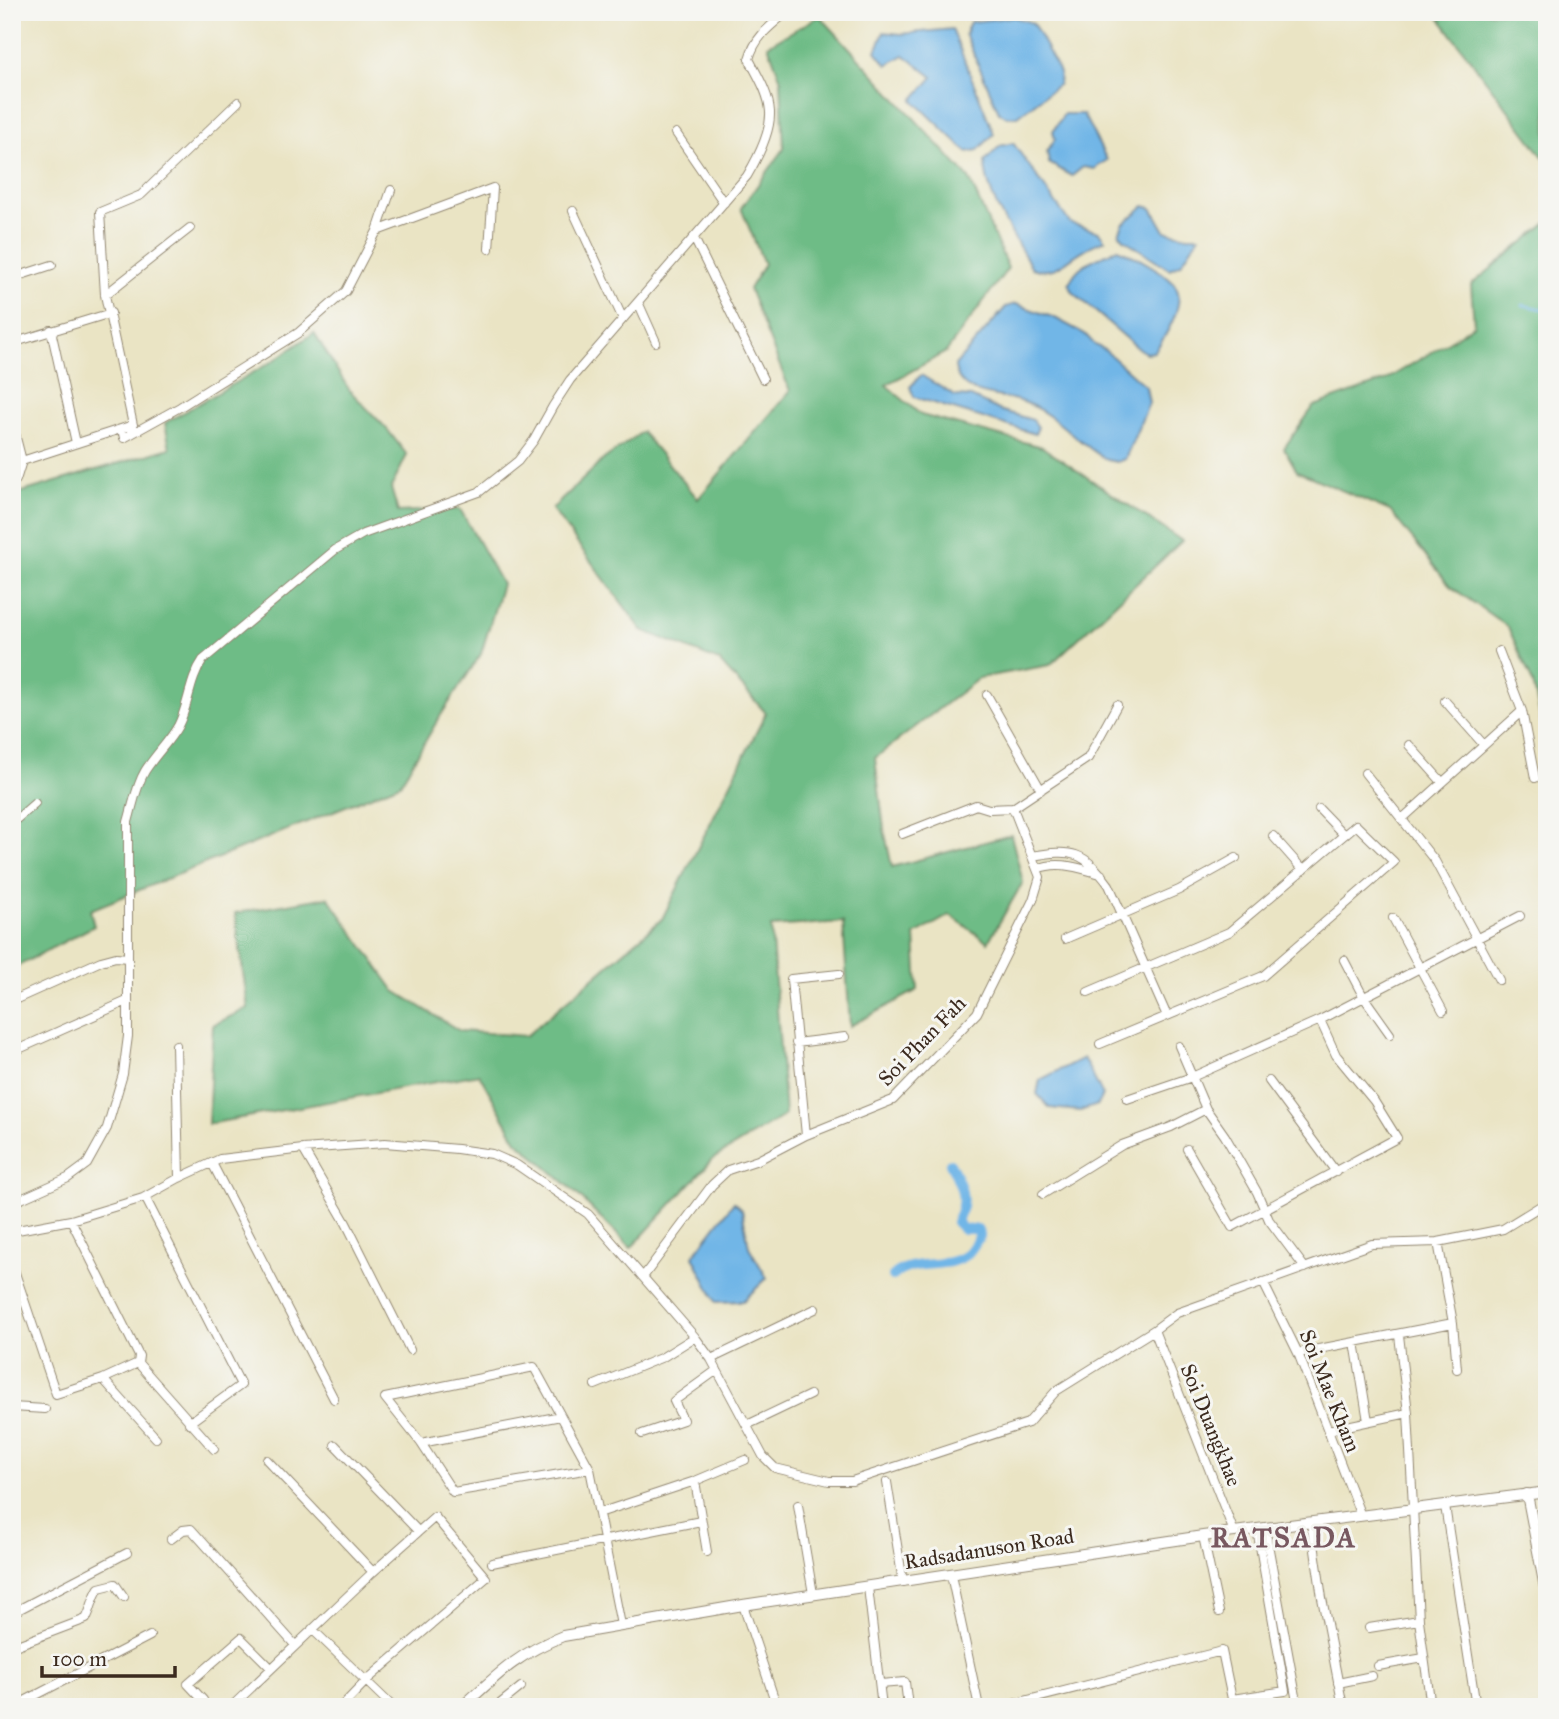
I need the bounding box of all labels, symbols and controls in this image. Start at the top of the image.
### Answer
street label: Soi Phan Fah [873,990,972,1092]
street label: Soi Mae Kham [1294,1326,1367,1456]
street label: Soi Duangkhae [1175,1360,1247,1490]
district label: RATSADA [1211,1520,1357,1555]
street label: Radsadanuson Road [902,1523,1076,1575]
scale bar [42,1635,175,1679]
text: 100 m [52,1646,107,1672]

